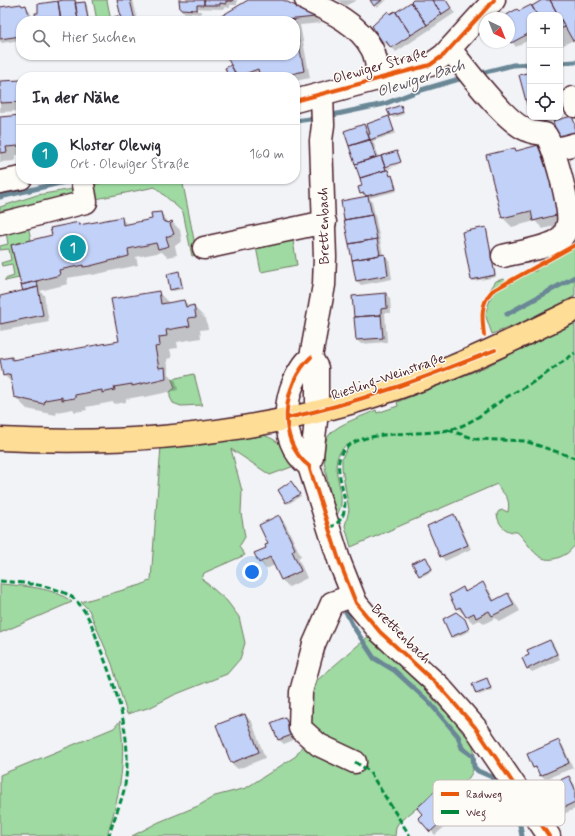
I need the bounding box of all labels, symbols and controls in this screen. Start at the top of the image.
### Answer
north arrow [479,12,515,48]
map controls [527,12,563,120]
button: + [527,12,563,48]
search box [16,16,300,60]
icon: search [30,27,52,49]
text: Hier suchen [62,28,136,48]
street label: Olewiger Straße [331,44,430,89]
button: − [527,48,563,84]
water label: Olewiger Bach [375,55,468,104]
button: locate [527,84,563,120]
text: In der Nähe [32,87,120,109]
text: Kloster Olewig [70,136,161,156]
text: 1 [42,146,48,163]
text: 160 m [249,146,284,163]
text: Ort · Olewiger Straße [70,156,189,173]
street label: Brettenbach [314,187,334,265]
pin: 1 [60,233,86,263]
street label: Riesling-Weinstraße [329,349,448,407]
your location [242,562,262,582]
street label: Brettenbach [367,600,435,668]
legend [433,780,565,826]
text: Radweg [466,788,502,802]
text: Weg [466,806,486,822]

